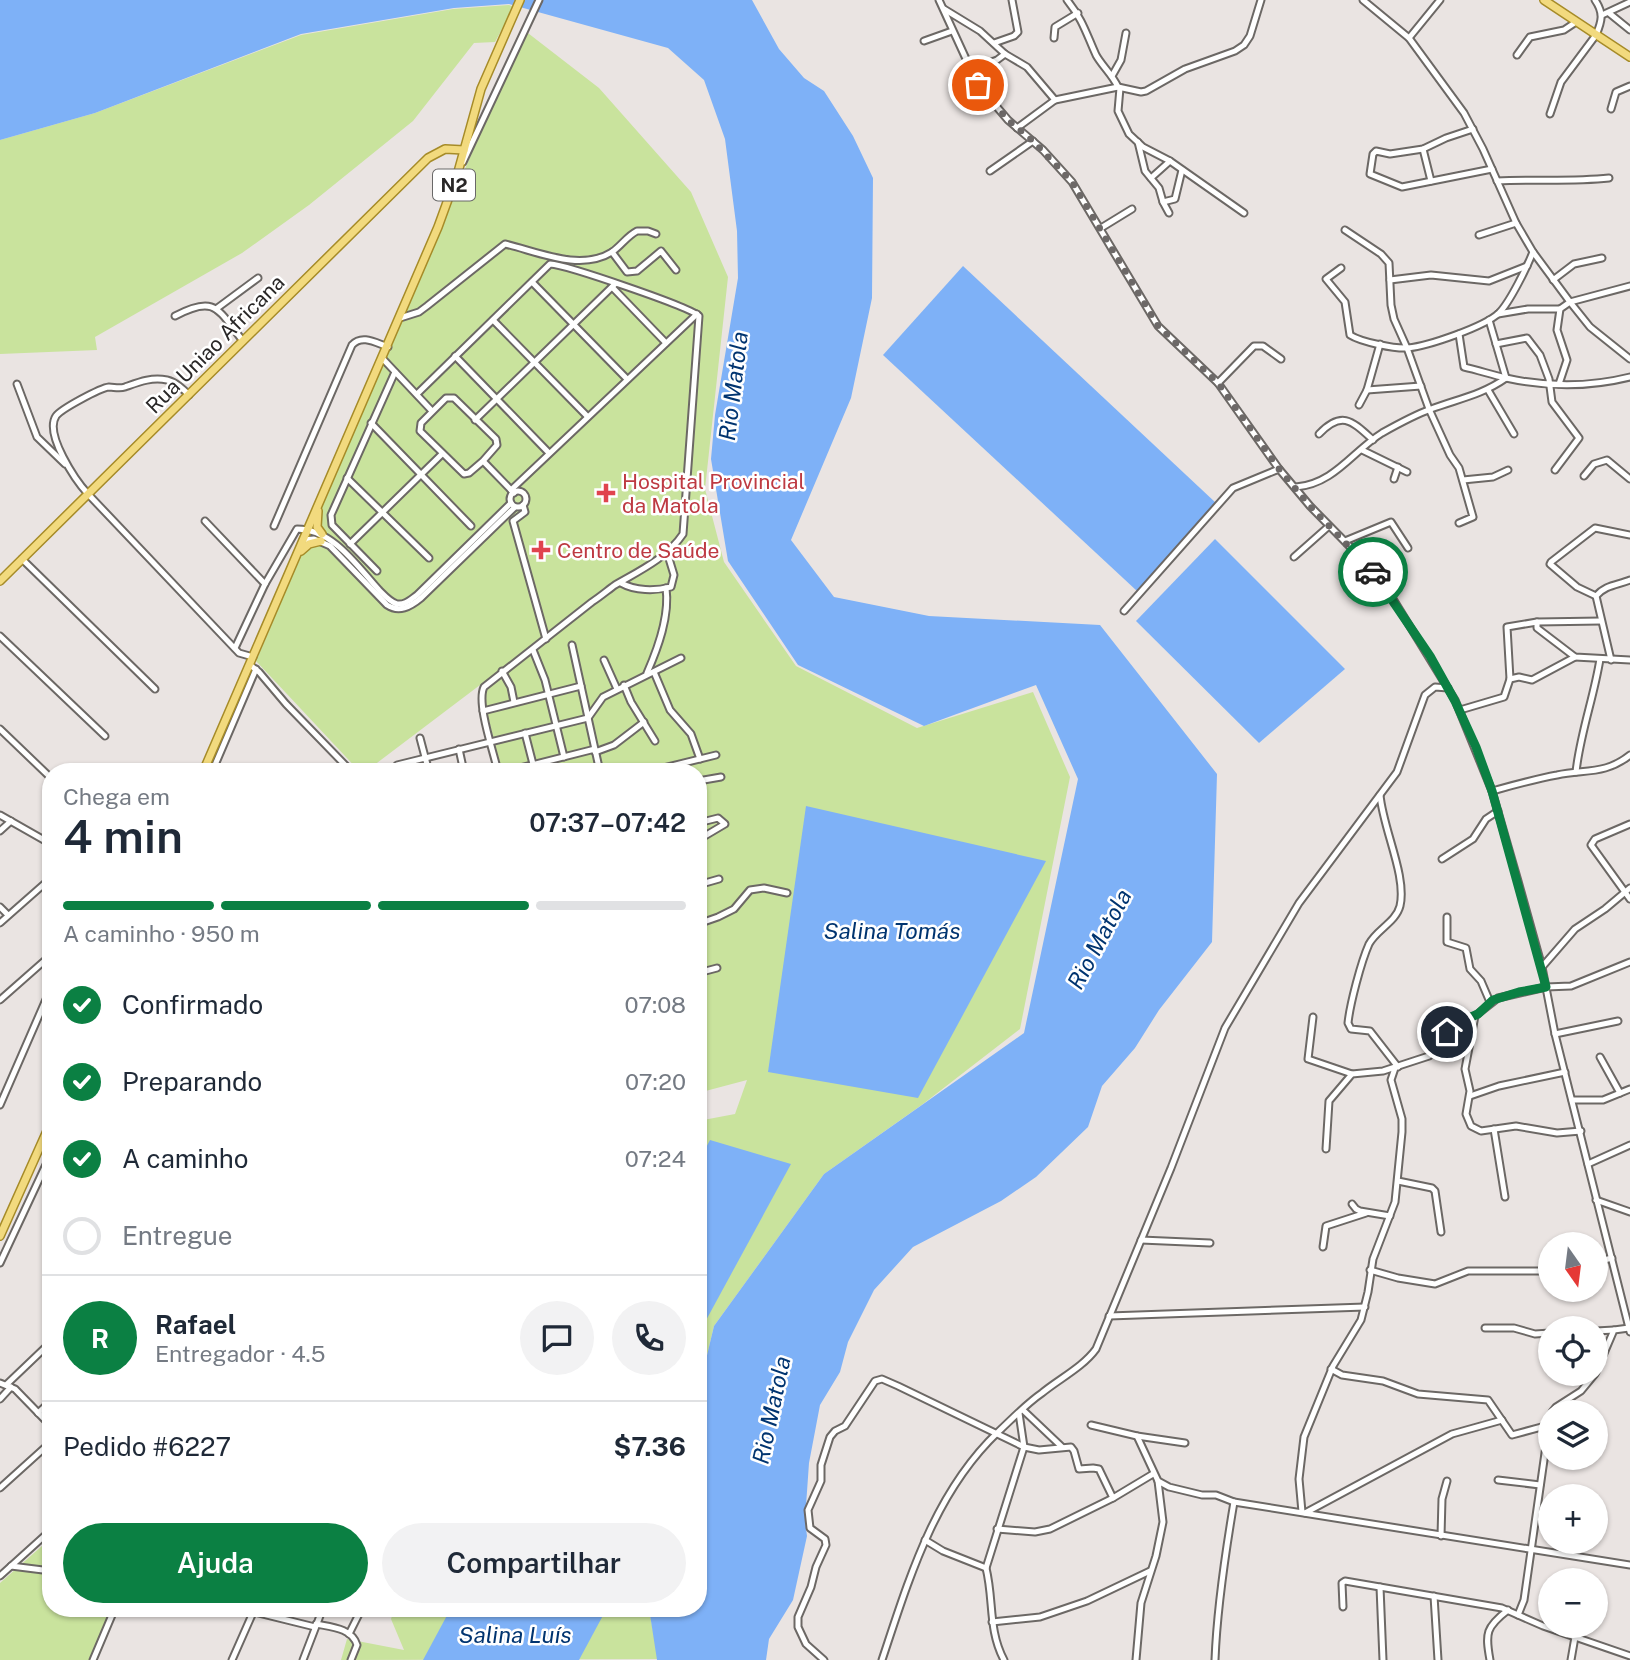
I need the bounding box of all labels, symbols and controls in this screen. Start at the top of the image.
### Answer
pin [948,55,1008,115]
icon: bag [959,66,997,104]
road number: N2 [433,169,475,200]
street label: Rua Uniao Africana [141,270,289,418]
water label: Rio Matola [713,330,753,442]
place label: Hospital Provincial da Matola [622,469,805,518]
marker: Hospital Provincial da Matola [596,483,616,503]
courier [1338,537,1408,607]
place label: Centro de Saúde [557,538,719,563]
marker: Centro de Saúde [531,540,551,560]
icon: car [1354,553,1392,591]
text: Chega em [63,783,170,810]
text: 07:37–07:42 [529,807,686,838]
text: 4 min [63,809,183,863]
water label: Rio Matola [1061,884,1137,994]
water label: Salina Tomás [824,917,960,944]
text: A caminho · 950 m [63,920,260,947]
icon: check [63,986,101,1024]
text: Confirmado [122,989,263,1020]
text: 07:08 [625,991,686,1018]
pin [1417,1002,1477,1062]
icon: home [1428,1013,1466,1051]
icon: check [63,1063,101,1101]
text: Preparando [122,1066,262,1097]
text: 07:20 [625,1068,686,1095]
icon: check [63,1140,101,1178]
text: A caminho [122,1143,249,1174]
text: 07:24 [625,1145,686,1172]
text: Entregue [122,1220,233,1251]
north arrow [1538,1232,1608,1302]
map controls [1538,1232,1608,1638]
button: chat [520,1301,594,1375]
button: phone [612,1301,686,1375]
text: Rafael [155,1309,236,1340]
button: locate [1538,1316,1608,1386]
text: R [91,1323,109,1354]
text: Entregador · 4.5 [155,1340,326,1367]
water label: Rio Matola [746,1354,796,1466]
button: layers [1538,1400,1608,1470]
text: Pedido #6227 [63,1431,231,1462]
text: $7.36 [614,1431,686,1462]
button: + [1538,1484,1608,1554]
button: Ajuda [63,1523,368,1603]
button: Compartilhar [382,1523,686,1603]
button: − [1538,1568,1608,1638]
water label: Salina Luís [458,1621,572,1648]

